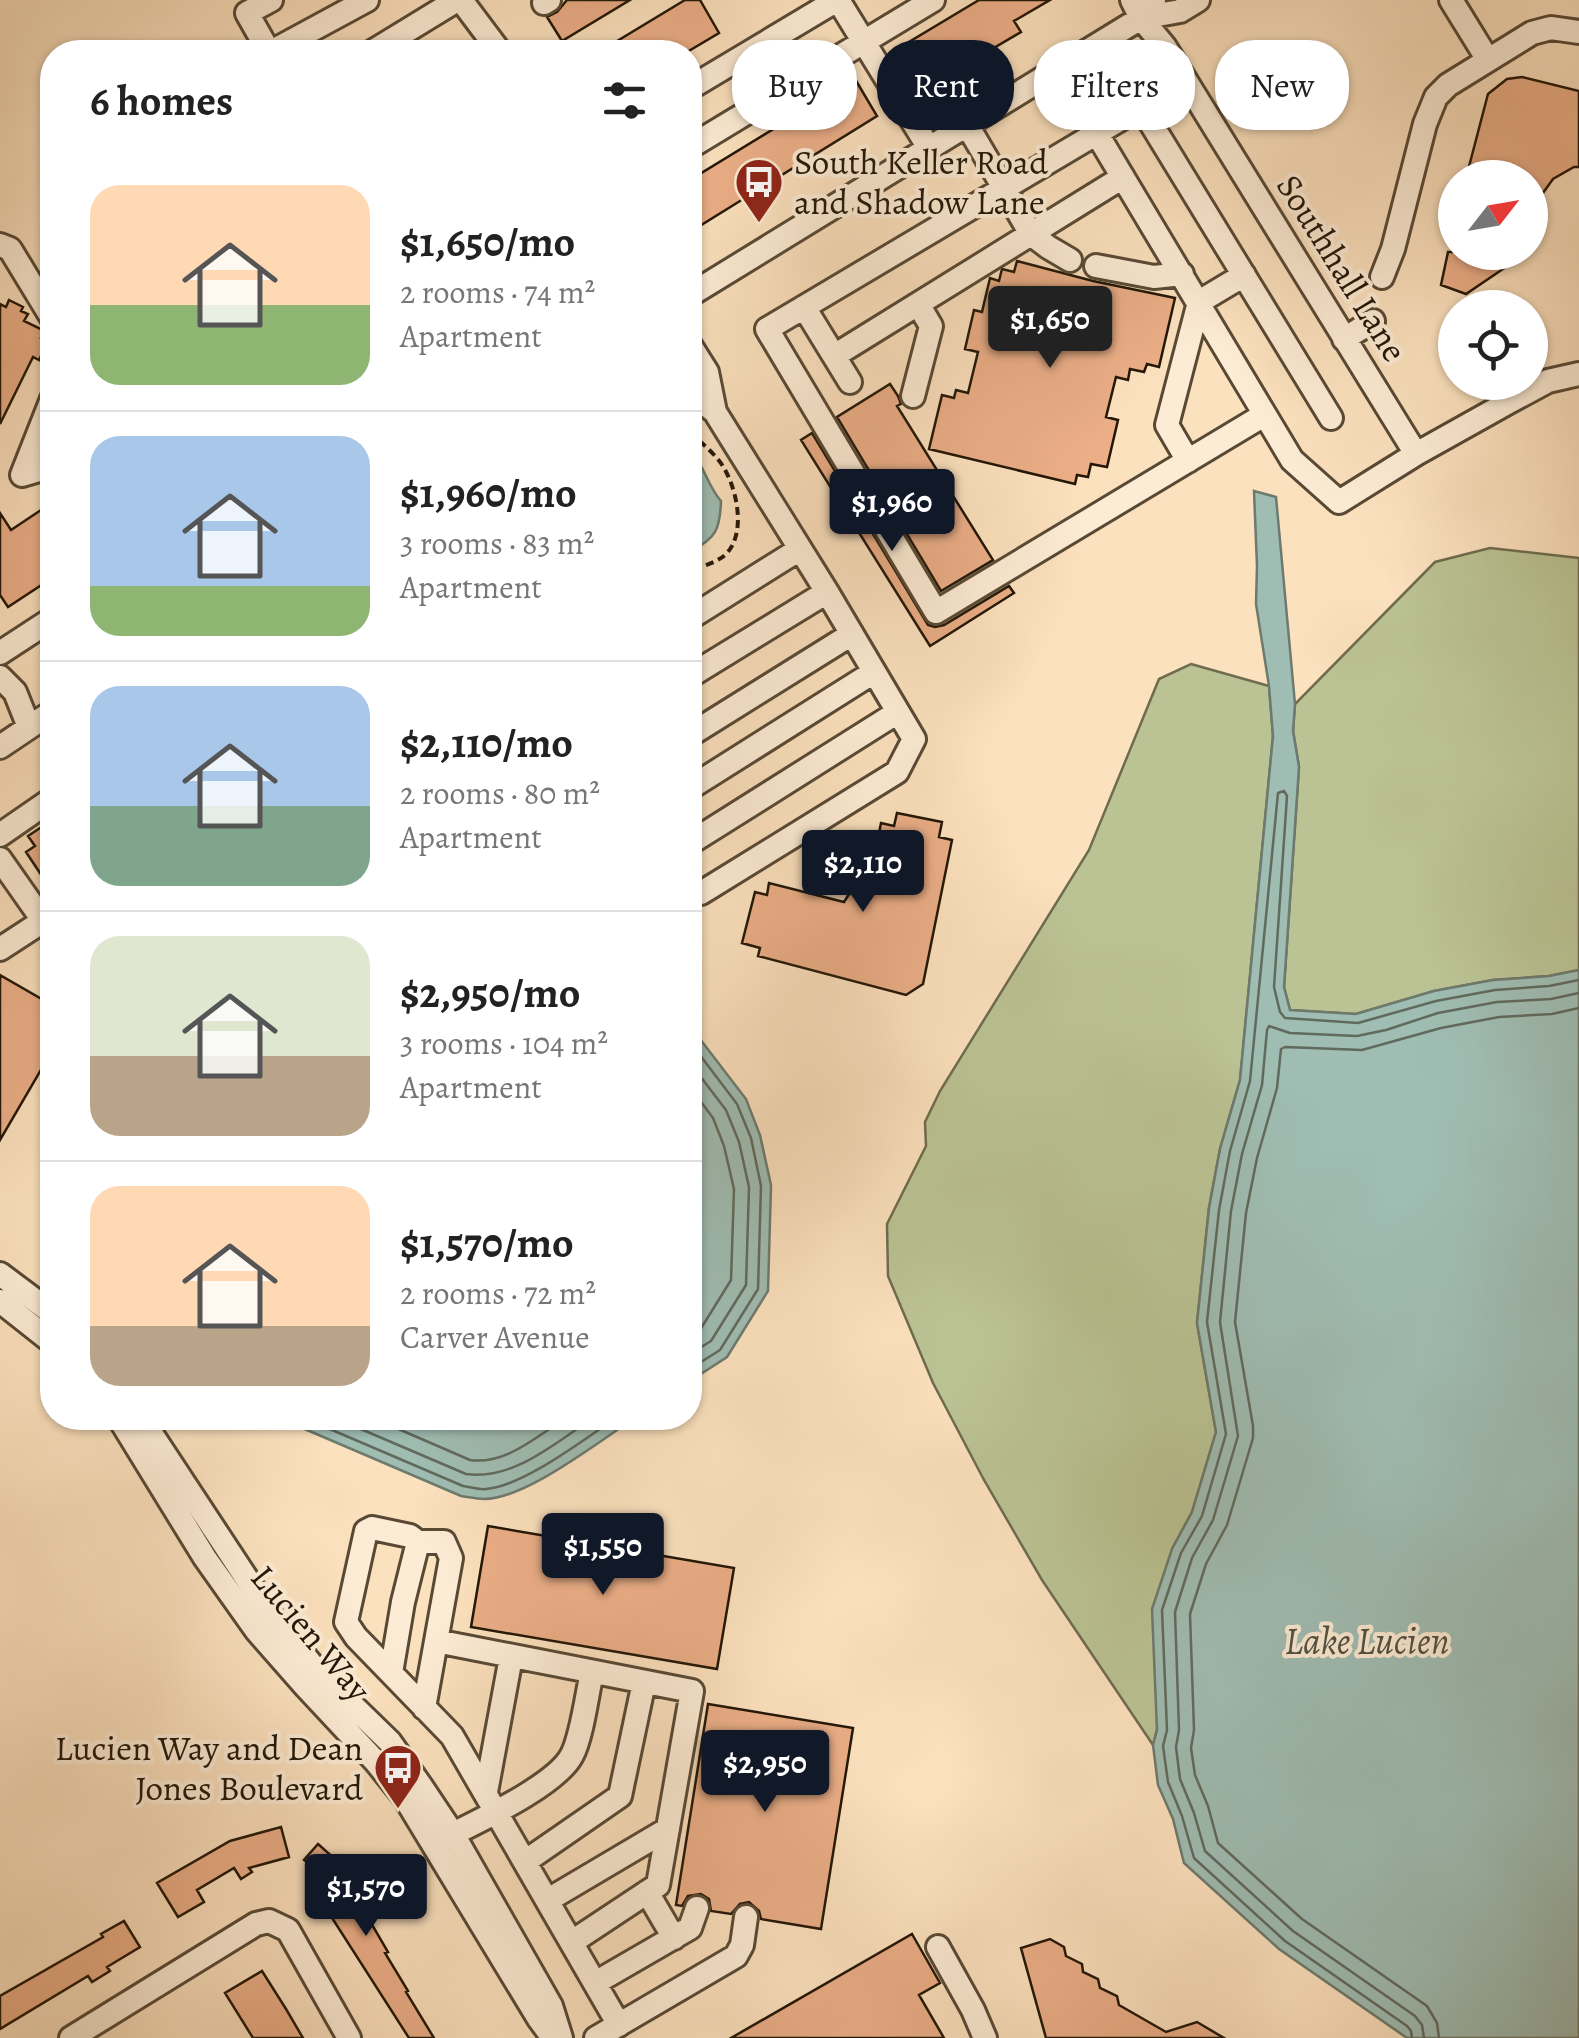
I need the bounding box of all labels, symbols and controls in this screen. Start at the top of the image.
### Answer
chip: Buy [732,40,857,130]
chip: Rent [877,40,1014,130]
chip: Filters [1034,40,1195,130]
chip: New [1215,40,1349,130]
text: 6 homes [90,72,233,129]
icon: filters [597,73,652,128]
place label: South Keller Road and Shadow Lane [794,138,1048,226]
bus stop icon: South Keller Road and Shadow Lane [733,156,785,224]
north arrow [1438,160,1548,270]
map controls [1438,160,1548,400]
street label: Southhall Lane [1265,165,1419,371]
text: $1,650/mo [400,213,575,270]
icon: home [170,225,290,345]
text: 2 rooms · 74 m² [400,270,595,314]
pin: $1,650 [969,286,1131,371]
button: locate [1438,290,1548,400]
text: $1,650 [1010,296,1090,340]
text: Apartment [400,314,542,358]
text: $1,960/mo [400,464,577,521]
pin: $1,960 [811,469,973,554]
icon: home [170,476,290,596]
text: $1,960 [852,479,932,523]
text: 3 rooms · 83 m² [400,521,594,565]
text: Apartment [400,565,542,609]
text: $2,110/mo [400,714,573,771]
icon: home [170,726,290,846]
text: 2 rooms · 80 m² [400,771,600,815]
text: Apartment [400,815,542,859]
pin: $2,110 [782,830,944,915]
text: $2,110 [824,840,902,884]
text: $2,950/mo [400,964,580,1021]
icon: home [170,976,290,1096]
text: 3 rooms · 104 m² [400,1021,608,1065]
text: Apartment [400,1065,542,1109]
text: $1,570/mo [400,1214,574,1271]
icon: home [170,1226,290,1346]
text: 2 rooms · 72 m² [400,1271,596,1315]
text: Carver Avenue [400,1315,590,1359]
pin: $1,550 [522,1513,684,1598]
text: $1,550 [564,1523,642,1567]
street label: Lucien Way [240,1555,382,1712]
water label: Lake Lucien [1285,1615,1449,1667]
place label: Lucien Way and Dean Jones Boulevard [55,1724,363,1812]
pin: $2,950 [684,1730,846,1815]
text: $2,950 [723,1740,807,1784]
bus stop icon: Lucien Way and Dean Jones Boulevard [372,1742,424,1810]
pin: $1,570 [285,1854,447,1939]
text: $1,570 [327,1864,405,1908]

